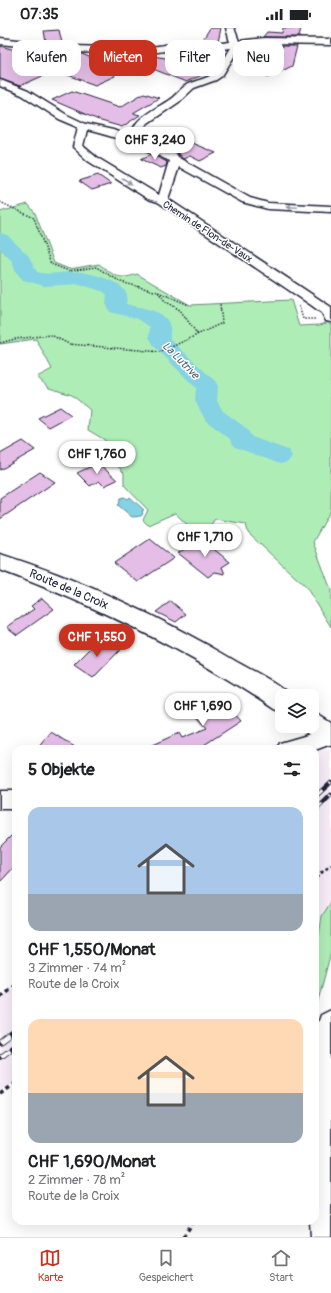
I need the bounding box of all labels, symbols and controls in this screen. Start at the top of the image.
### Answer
text: 07:35 [20,5,59,24]
chip: Kaufen [12,40,81,76]
chip: Mieten [89,40,157,76]
chip: Filter [165,40,225,76]
chip: Neu [233,40,284,76]
pin: CHF 3,240 [109,127,201,161]
text: CHF 3,240 [124,132,186,148]
one-way arrow [122,177,132,185]
street label: Chemin de Flon-de-Vaux [160,198,255,265]
one-way arrow [286,204,298,211]
water label: La Lutrive [160,339,203,382]
pin: CHF 1,760 [51,441,143,475]
text: CHF 1,760 [68,446,126,462]
pin: CHF 1,710 [159,524,251,558]
text: CHF 1,710 [177,529,233,545]
street label: Route de la Croix [27,566,111,613]
pin: CHF 1,550 [51,624,143,658]
text: CHF 1,550 [68,629,126,645]
map controls [275,689,319,733]
button: layers [275,689,319,733]
pin: CHF 1,690 [157,693,249,727]
text: CHF 1,690 [174,698,232,714]
icon: filters [281,758,303,780]
text: 5 Objekte [28,759,95,780]
icon: home [130,833,202,905]
text: CHF 1,550/Monat [28,939,155,960]
text: 3 Zimmer · 74 m² [28,960,126,976]
text: Route de la Croix [28,976,119,992]
icon: home [130,1045,202,1117]
text: CHF 1,690/Monat [28,1151,156,1172]
text: 2 Zimmer · 78 m² [28,1172,125,1188]
text: Route de la Croix [28,1188,119,1204]
tab: Karte [38,1247,63,1284]
tab: Gespeichert [139,1247,193,1284]
tab: Start [269,1247,293,1284]

